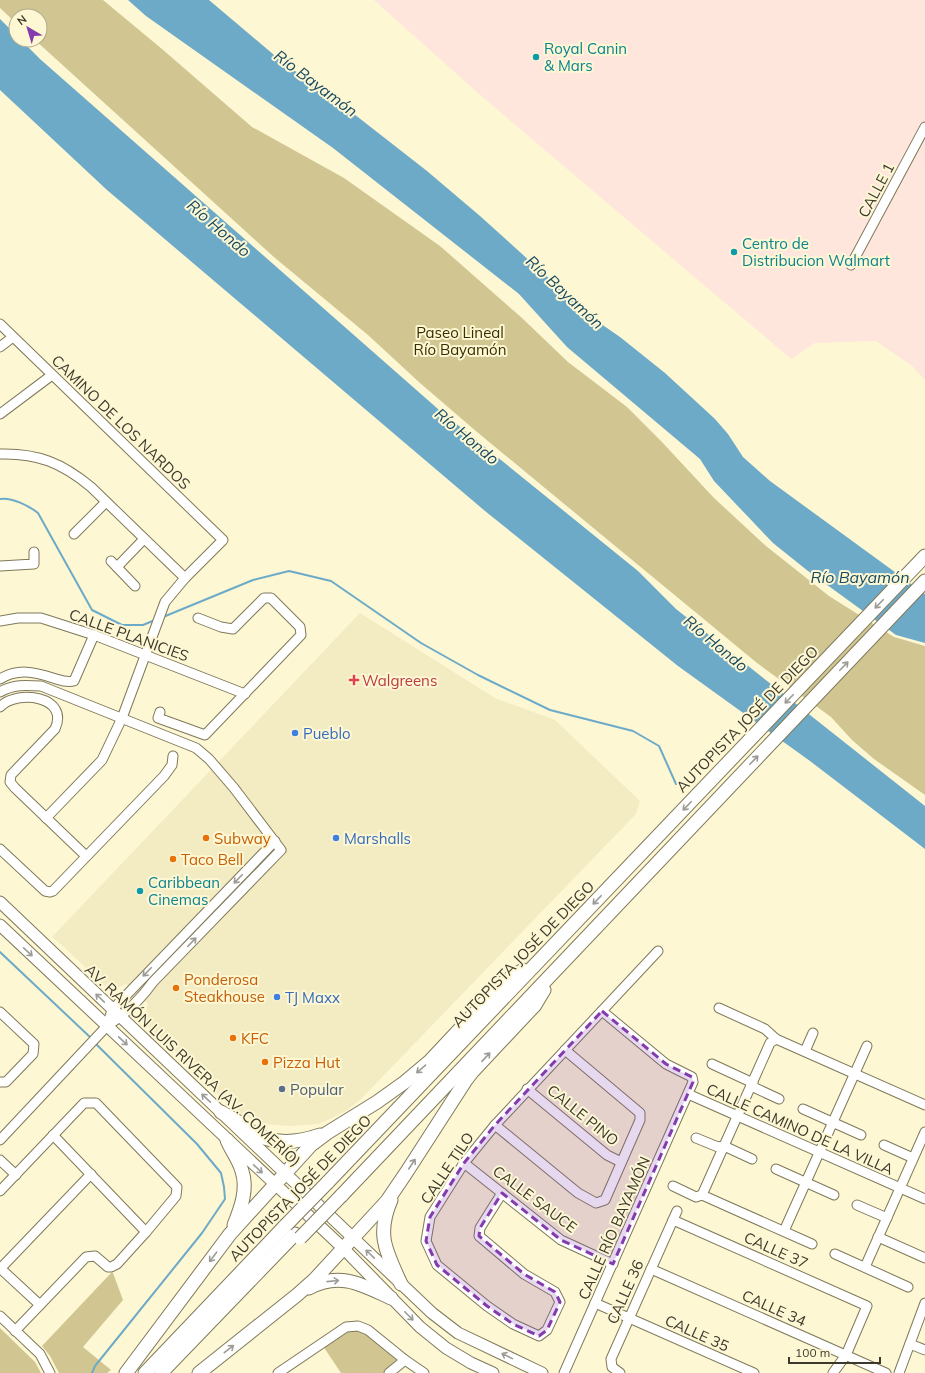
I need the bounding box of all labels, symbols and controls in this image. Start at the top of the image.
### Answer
north arrow [8,8,48,48]
text: N [14,12,29,28]
place label: Royal Canin & Mars [544,39,627,75]
water label: Río Bayamón [270,45,362,121]
marker: Royal Canin & Mars [531,52,541,62]
street label: CALLE 1 [854,159,898,221]
water label: Río Hondo [183,195,255,261]
place label: Centro de Distribucion Walmart [742,234,890,270]
marker: Centro de Distribucion Walmart [729,247,739,257]
water label: Río Bayamón [522,251,608,333]
park label: Paseo Lineal Río Bayamón [414,323,506,359]
street label: CAMINO DE LOS NARDOS [48,351,194,493]
water label: Río Hondo [431,403,503,469]
water label: Río Bayamón [810,567,910,587]
one-way arrow [875,599,884,609]
street label: CALLE PLANICIES [67,605,191,665]
water label: Río Hondo [680,610,752,676]
street label: AUTOPISTA JOSÉ DE DIEGO [672,642,822,796]
one-way arrow [839,661,848,671]
place label: Walgreens [362,671,437,690]
marker: Walgreens [349,675,359,685]
one-way arrow [784,694,794,704]
place label: Pueblo [303,724,351,743]
marker: Pueblo [290,728,300,738]
one-way arrow [749,755,759,765]
one-way arrow [682,801,691,811]
place label: Subway [214,829,271,848]
place label: Marshalls [344,829,411,848]
marker: Subway [201,833,211,843]
marker: Marshalls [331,833,341,843]
place label: Taco Bell [181,850,243,869]
marker: Taco Bell [168,854,178,864]
place label: Caribbean Cinemas [148,873,220,909]
one-way arrow [233,874,243,884]
street label: AUTOPISTA JOSÉ DE DIEGO [448,877,598,1031]
marker: Caribbean Cinemas [135,886,145,896]
one-way arrow [592,895,602,905]
one-way arrow [187,937,197,947]
one-way arrow [23,947,34,956]
street label: AV. RAMÓN LUIS RIVERA (AV. COMERÍO) [81,960,305,1170]
one-way arrow [143,967,152,977]
place label: Ponderosa Steakhouse [184,970,265,1006]
marker: Ponderosa Steakhouse [171,983,181,993]
place label: TJ Maxx [285,988,340,1007]
marker: TJ Maxx [272,992,282,1002]
one-way arrow [95,993,105,1003]
place label: KFC [241,1029,269,1048]
marker: KFC [228,1033,238,1043]
one-way arrow [118,1037,128,1046]
one-way arrow [481,1052,491,1062]
place label: Pizza Hut [273,1053,340,1072]
marker: Pizza Hut [260,1057,270,1067]
one-way arrow [415,1065,426,1074]
street label: CALLE CAMINO DE LA VILLA [704,1079,896,1179]
place label: Popular [290,1080,344,1099]
street label: CALLE PINO [543,1080,623,1150]
marker: Popular [277,1084,287,1094]
one-way arrow [201,1093,211,1102]
street label: AUTOPISTA JOSÉ DE DIEGO [225,1111,375,1265]
street label: CALLE TILO [416,1129,478,1207]
street label: CALLE RÍO BAYAMÓN [574,1153,654,1303]
one-way arrow [408,1159,416,1170]
street label: CALLE SAUCE [489,1161,581,1237]
one-way arrow [253,1164,263,1173]
street label: CALLE 37 [741,1227,811,1273]
one-way arrow [365,1249,375,1259]
one-way arrow [209,1251,218,1262]
street label: CALLE 36 [602,1257,648,1327]
one-way arrow [326,1277,339,1285]
street label: CALLE 34 [739,1285,809,1331]
street label: CALLE 35 [662,1310,732,1356]
one-way arrow [404,1311,414,1321]
scale bar [789,1339,880,1365]
one-way arrow [224,1344,235,1353]
text: 100 m [795,1345,830,1360]
one-way arrow [501,1352,513,1359]

